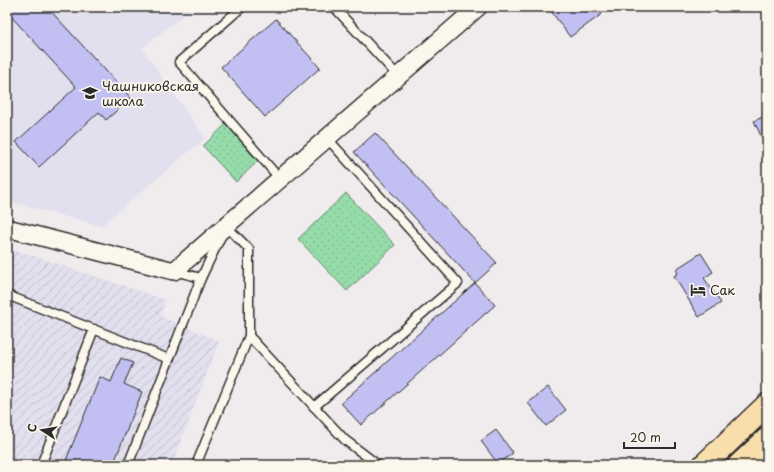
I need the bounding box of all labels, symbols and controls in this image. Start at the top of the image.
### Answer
place label: Чашниковская школа [102,76,199,110]
school or university icon: Чашниковская школа [81,84,99,102]
place label: Сак [710,280,735,299]
hotel icon: Сак [689,281,707,299]
north arrow [22,410,62,450]
text: С [23,422,41,434]
scale bar [624,424,675,450]
text: 20 m [630,428,661,446]

